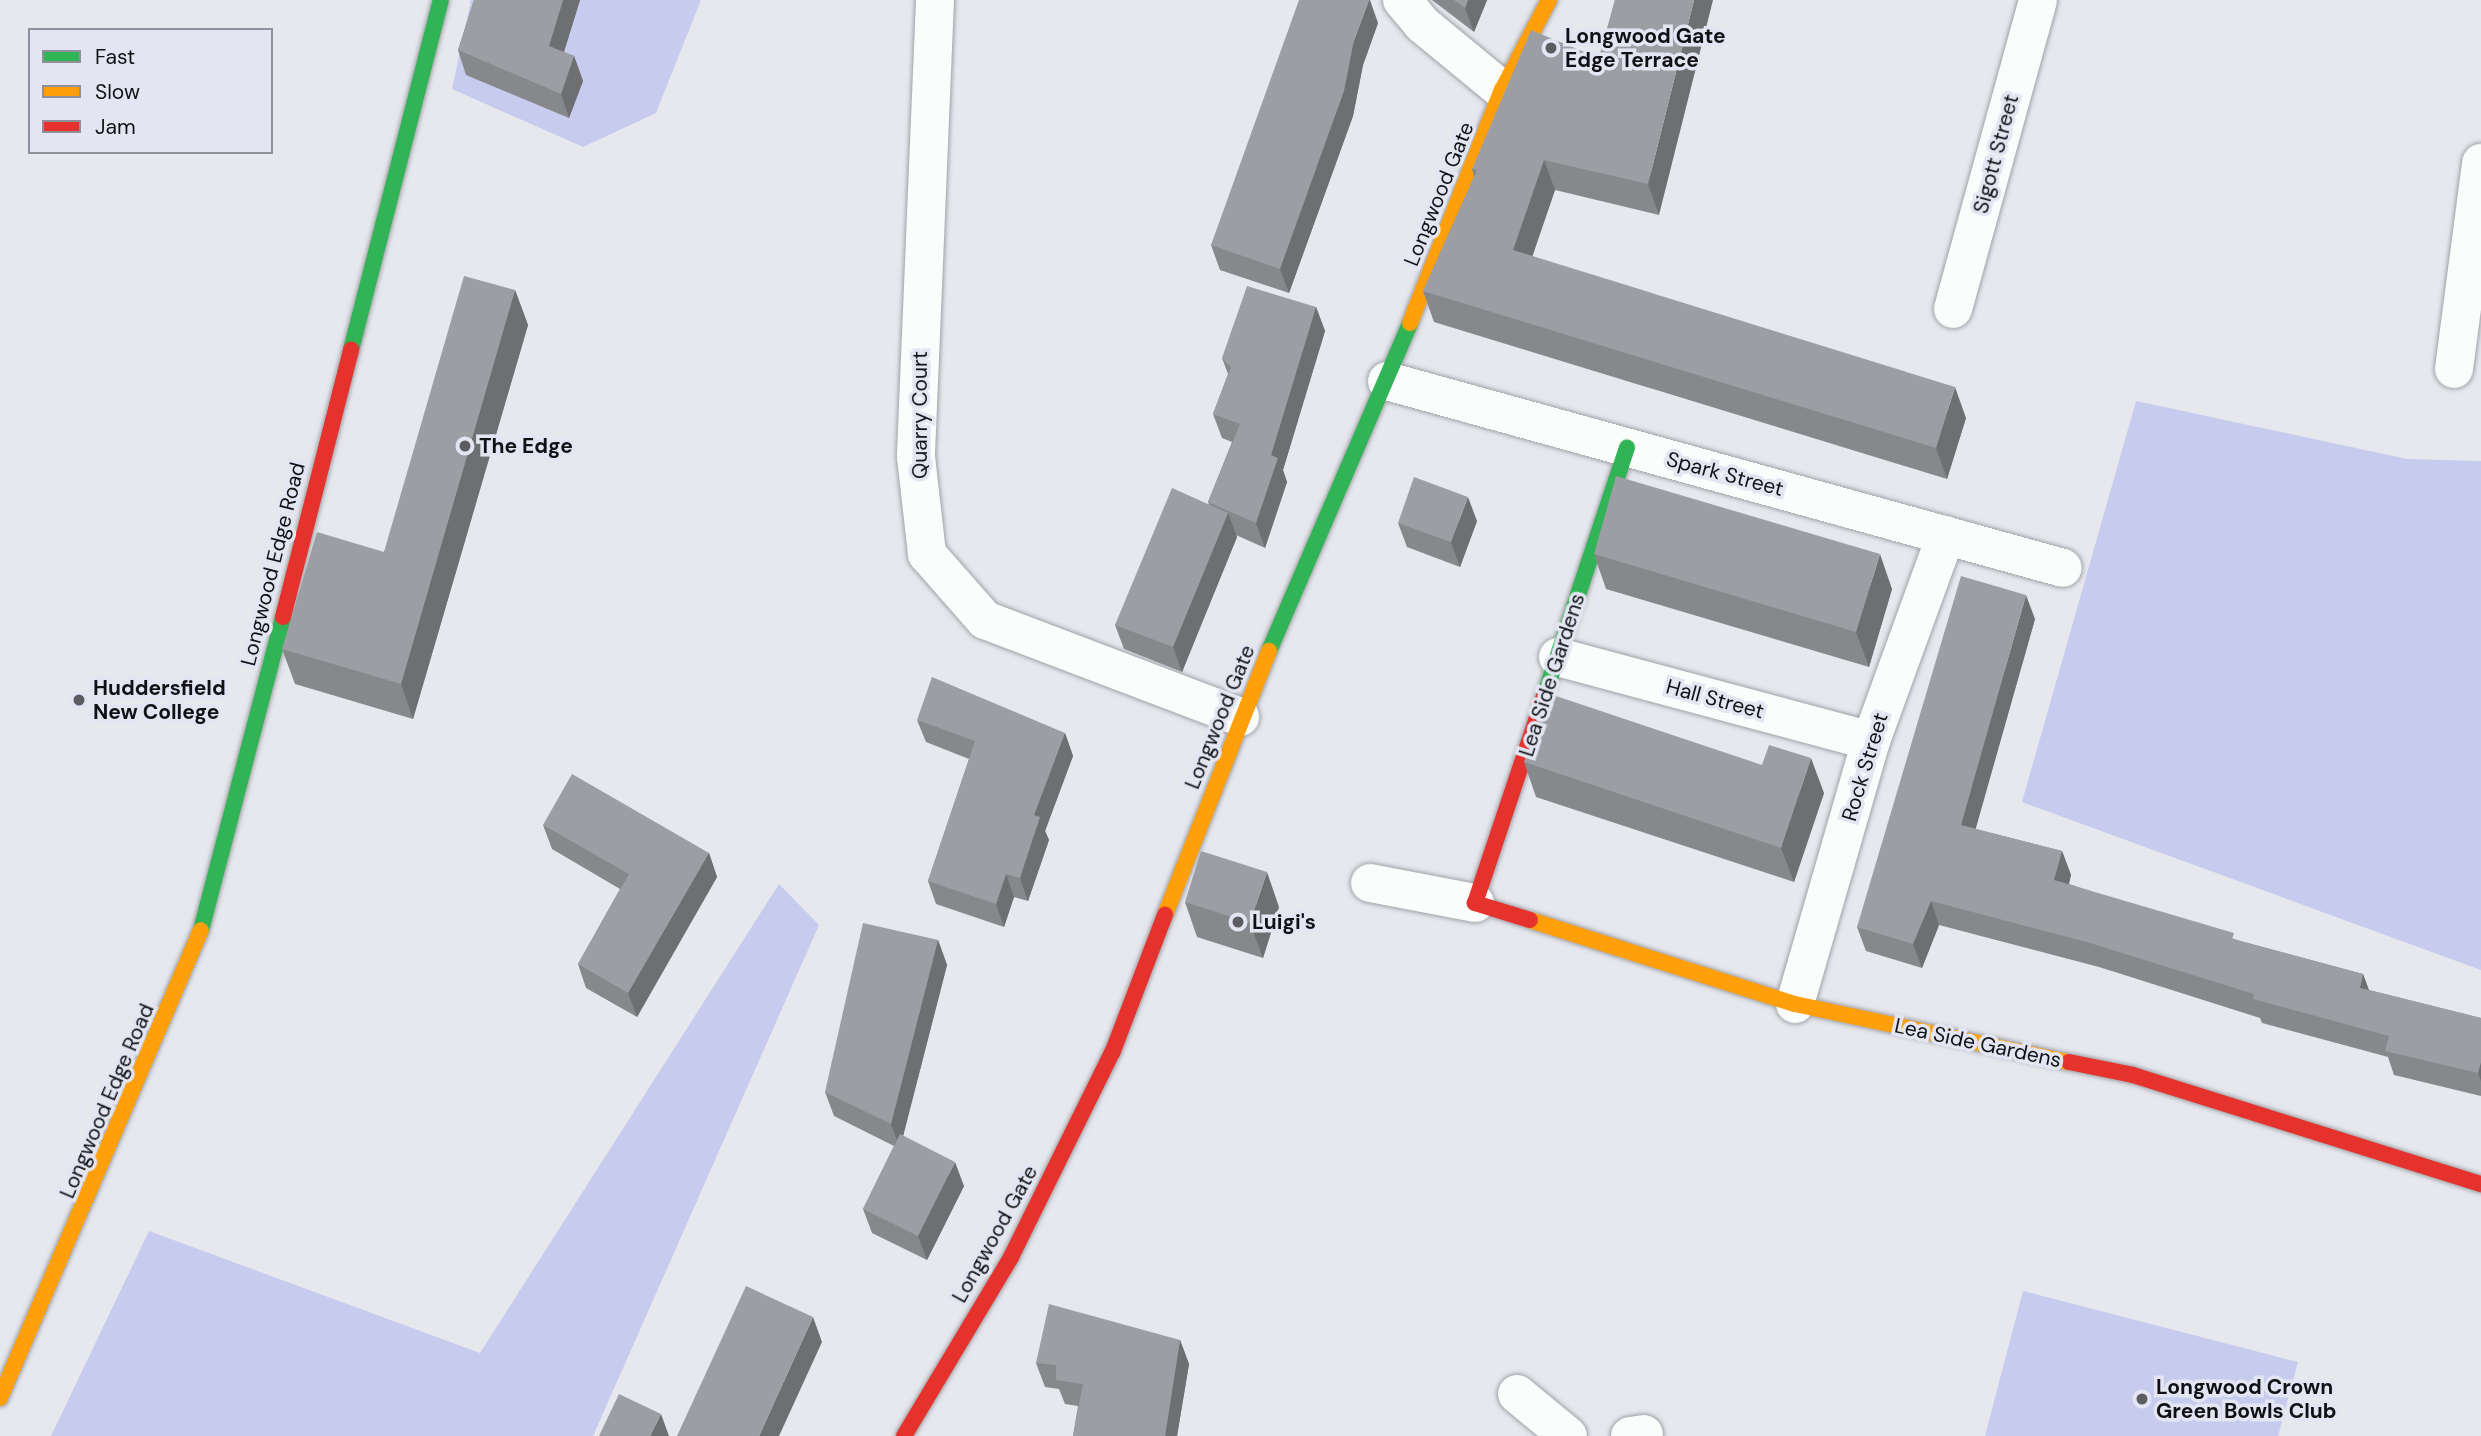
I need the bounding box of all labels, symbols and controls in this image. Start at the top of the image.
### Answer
place label: Longwood Gate Edge Terrace [1565,23,1726,73]
legend [28,28,273,154]
marker: Longwood Gate Edge Terrace [1543,40,1559,56]
text: Fast [95,43,135,71]
text: Slow [95,78,140,106]
street label: Sigott Street [1968,92,2024,216]
text: Jam [95,113,136,141]
street label: Longwood Gate [1399,118,1479,270]
street label: Quarry Court [907,351,933,479]
place label: The Edge [479,433,573,459]
marker: The Edge [457,438,473,454]
street label: Spark Street [1664,446,1786,502]
street label: Longwood Edge Road [236,460,310,668]
street label: Lea Side Gardens [1514,590,1590,760]
street label: Longwood Gate [1180,641,1260,793]
street label: Hall Street [1663,674,1767,724]
place label: Huddersfield New College [93,675,226,725]
marker: Huddersfield New College [71,692,87,708]
street label: Rock Street [1837,710,1893,824]
place label: Luigi's [1252,909,1316,935]
marker: Luigi's [1230,914,1246,930]
street label: Longwood Edge Road [55,1000,159,1202]
street label: Lea Side Gardens [1892,1013,2064,1073]
street label: Longwood Gate [947,1161,1043,1307]
place label: Longwood Crown Green Bowls Club [2156,1374,2337,1424]
marker: Longwood Crown Green Bowls Club [2134,1391,2150,1407]

